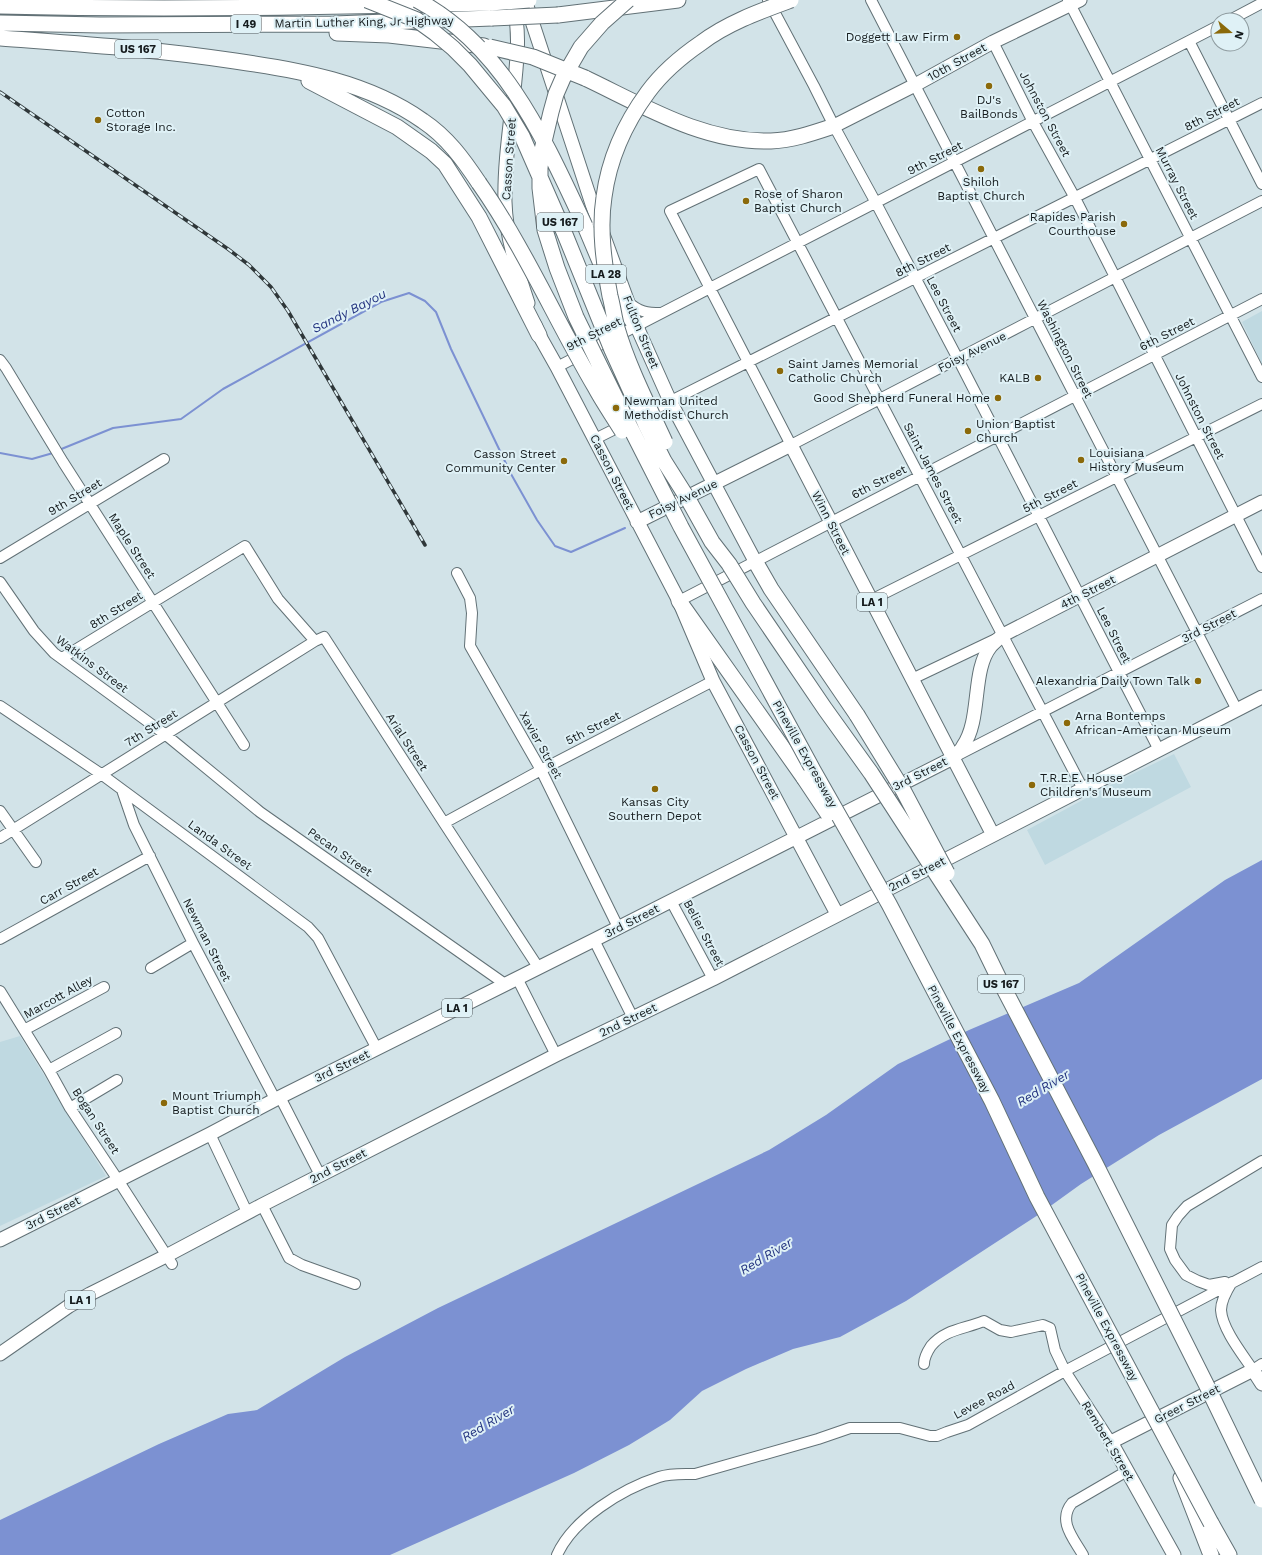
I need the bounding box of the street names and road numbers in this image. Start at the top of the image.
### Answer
street label: Martin Luther King, Jr Highway [274,13,455,31]
road number: I 49 [231,15,261,33]
road number: US 167 [115,40,161,58]
street label: 10th Street [925,40,989,84]
street label: Johnston Street [1017,69,1073,159]
street label: 8th Street [1182,94,1242,134]
street label: Casson Street [499,117,519,201]
street label: 9th Street [905,138,965,178]
street label: Murray Street [1153,144,1201,222]
road number: US 167 [537,213,583,231]
street label: 8th Street [893,240,953,280]
road number: LA 28 [586,265,626,283]
street label: Lee Street [923,274,965,334]
street label: Fulton Street [620,293,662,371]
street label: Washington Street [1034,297,1096,401]
street label: 9th Street [564,314,624,354]
street label: 6th Street [1137,314,1197,354]
street label: Foisy Avenue [935,329,1009,375]
street label: Johnston Street [1172,371,1228,461]
street label: Saint James Street [901,420,965,526]
street label: Casson Street [587,432,637,512]
street label: 6th Street [849,462,909,502]
street label: 9th Street [46,476,104,518]
street label: Foisy Avenue [646,476,720,522]
street label: 5th Street [1020,476,1080,516]
street label: Winn Street [809,489,853,557]
street label: Maple Street [106,511,158,581]
street label: 4th Street [1058,572,1118,612]
street label: 8th Street [87,588,145,632]
road number: LA 1 [857,593,887,611]
street label: Lee Street [1094,605,1134,665]
street label: 3rd Street [1179,606,1239,646]
street label: Watkins Street [53,632,131,696]
street label: Pineville Expressway [770,698,841,811]
street label: 7th Street [122,706,180,750]
street label: 5th Street [563,708,623,748]
street label: Xavier Street [517,709,565,781]
street label: Arial Street [383,710,431,774]
street label: Casson Street [731,722,783,802]
street label: 3rd Street [890,754,950,794]
street label: Landa Street [185,817,255,873]
street label: Pecan Street [305,825,375,879]
street label: 2nd Street [886,854,948,894]
street label: Carr Street [37,864,101,908]
street label: Newman Street [180,896,234,984]
street label: Belier Street [681,897,727,969]
street label: 3rd Street [602,901,662,941]
street label: Marcott Alley [21,972,96,1022]
road number: US 167 [978,975,1024,993]
street label: Pineville Expressway [925,983,994,1096]
road number: LA 1 [442,999,472,1017]
street label: 2nd Street [597,1000,659,1040]
street label: 3rd Street [312,1047,372,1085]
street label: Bogan Street [69,1085,123,1157]
street label: 2nd Street [307,1146,369,1186]
street label: 3rd Street [23,1193,83,1233]
street label: Pineville Expressway [1073,1271,1142,1384]
road number: LA 1 [65,1291,95,1309]
street label: Levee Road [951,1378,1017,1422]
street label: Greer Street [1152,1381,1222,1427]
street label: Rembert Street [1079,1399,1137,1483]

